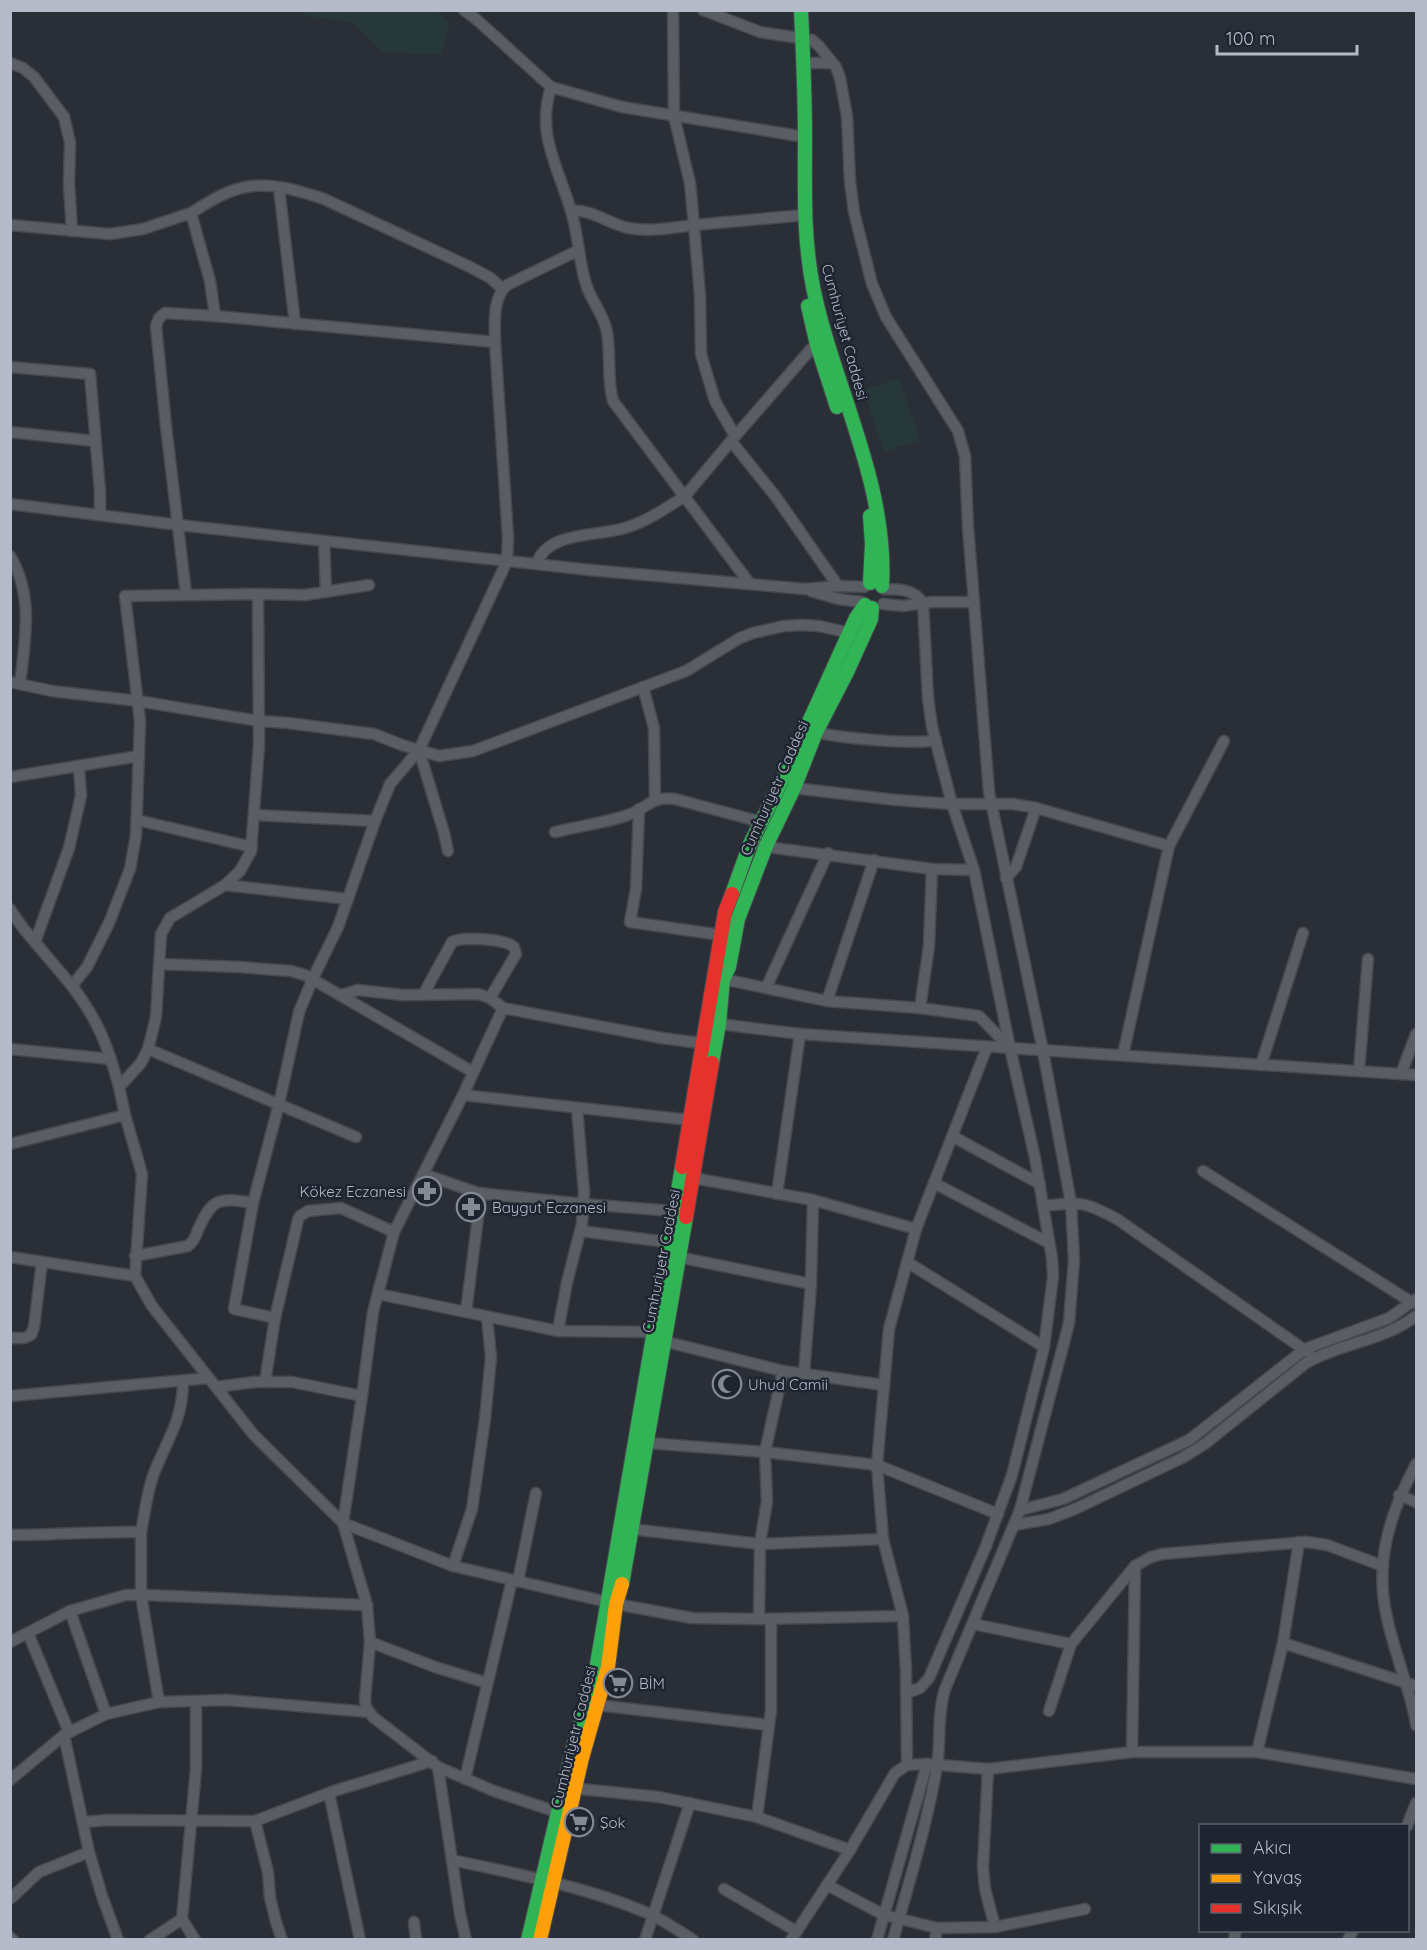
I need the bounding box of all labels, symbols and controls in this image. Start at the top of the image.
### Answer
scale bar [1217,18,1356,56]
text: 100 m [1226,27,1275,50]
street label: Cumhuriyet Caddesi [818,262,872,402]
street label: Cumhuriyetr Caddesi [736,718,812,858]
pharmacy icon: Kökez Eczanesi [411,1175,443,1207]
place label: Kökez Eczanesi [299,1182,406,1201]
street label: Cumhuriyetr Caddesi [638,1188,684,1334]
pharmacy icon: Baygut Eczanesi [455,1191,487,1223]
place label: Baygut Eczanesi [492,1198,606,1217]
mosque icon: Uhud Camii [711,1368,743,1400]
place label: Uhud Camii [748,1375,828,1394]
street label: Cumhuriyetr Caddesi [546,1664,600,1810]
supermarket icon: BİM [602,1667,634,1699]
place label: BİM [639,1674,665,1693]
supermarket icon: Şok [563,1806,595,1838]
place label: Şok [600,1813,626,1832]
legend [1199,1824,1409,1932]
text: Akıcı [1253,1836,1291,1859]
text: Yavaş [1253,1866,1302,1889]
text: Sıkışık [1253,1896,1302,1919]

